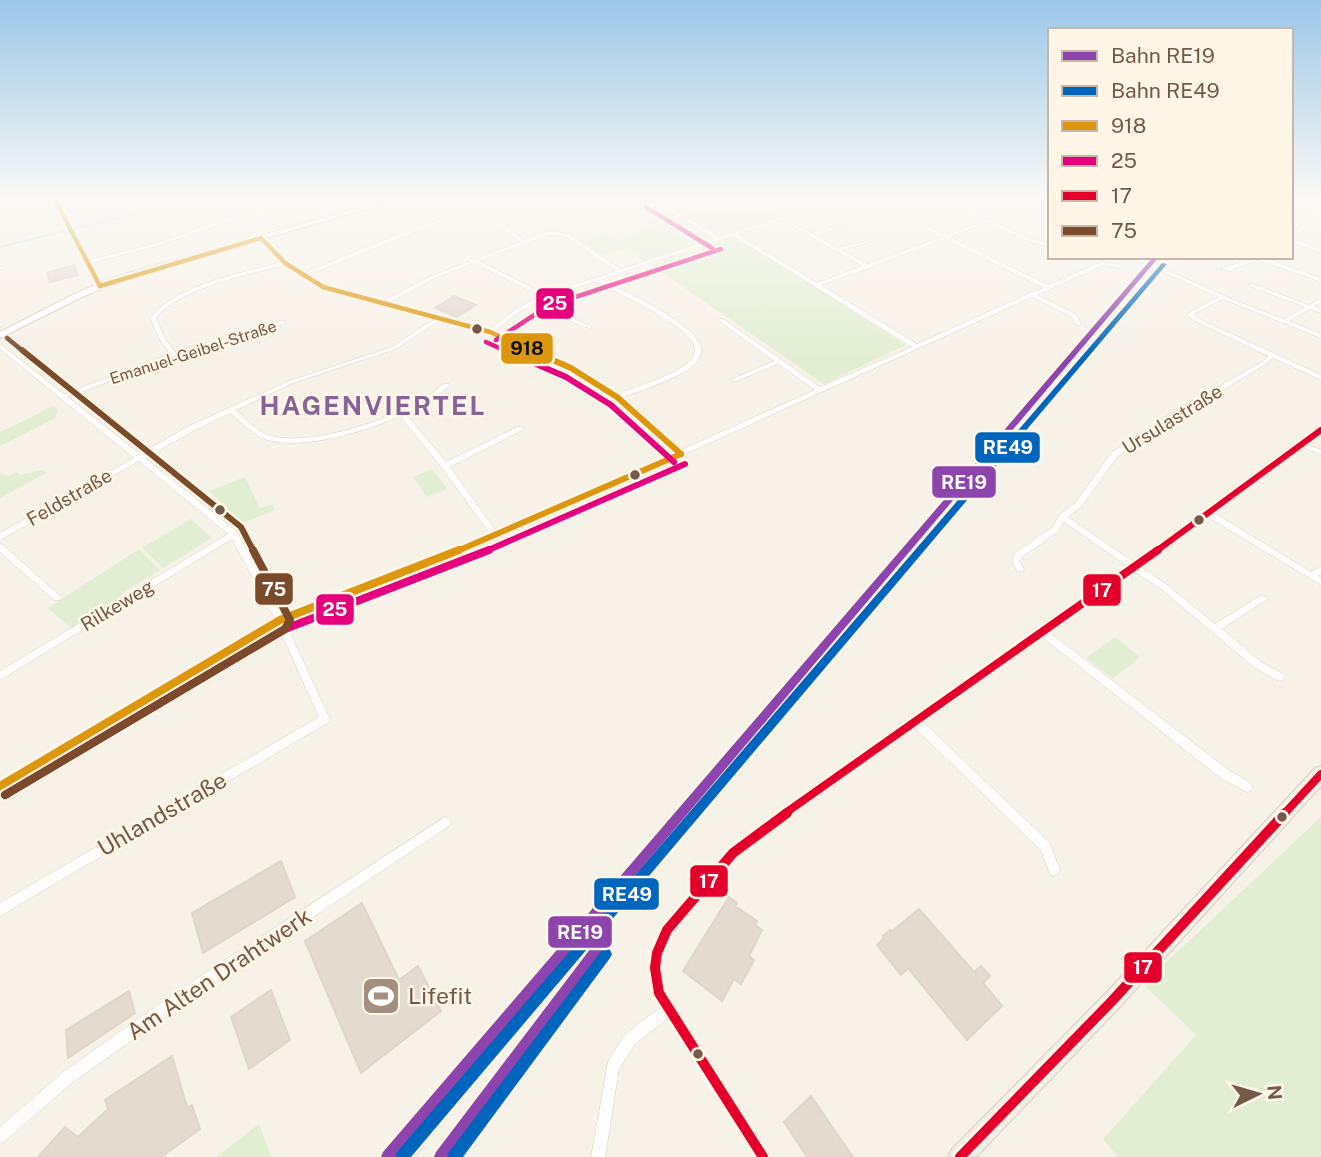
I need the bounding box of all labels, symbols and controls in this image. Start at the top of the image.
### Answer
legend [1048,28,1293,259]
text: Bahn RE19 [1111,43,1215,68]
text: Bahn RE49 [1111,78,1220,103]
text: 918 [1111,113,1146,138]
text: 25 [1111,148,1137,173]
text: 17 [1111,183,1132,208]
text: 75 [1111,218,1137,243]
line badge: 25 [535,287,575,320]
text: 25 [543,292,567,314]
street label: Emanuel-Geibel-Straße [107,317,279,388]
unlabelled marker [470,322,484,336]
line badge: 918 [500,332,554,365]
text: 918 [510,337,544,359]
street label: Ursulastraße [1118,379,1226,459]
district label: HAGENVIERTEL [260,390,486,421]
line badge: RE49 [974,431,1041,464]
text: RE49 [983,436,1033,458]
street label: Feldstraße [22,464,116,530]
line badge: RE19 [931,465,997,499]
unlabelled marker [628,468,642,482]
text: RE19 [941,471,987,493]
unlabelled marker [213,503,227,517]
unlabelled marker [1192,513,1206,527]
line badge: 75 [254,572,294,606]
line badge: 17 [1082,573,1122,607]
street label: Rilkeweg [77,575,158,635]
text: 75 [262,578,286,600]
text: 17 [1092,579,1112,601]
line badge: 25 [315,593,355,626]
text: 25 [323,598,347,620]
street label: Uhlandstraße [93,766,231,861]
unlabelled marker [1275,810,1289,824]
line badge: 17 [689,864,729,898]
text: 17 [699,870,719,892]
line badge: RE49 [593,877,660,911]
text: RE49 [602,883,652,905]
street label: Am Alten Drahtwerk [121,902,316,1045]
line badge: RE19 [547,915,613,949]
text: RE19 [557,921,603,943]
line badge: 17 [1123,951,1163,984]
text: 17 [1133,956,1153,978]
sports icon: Lifefit [360,975,402,1017]
place label: Lifefit [408,982,472,1009]
unlabelled marker [691,1047,705,1061]
north arrow [1223,1059,1293,1129]
text: N [1263,1084,1287,1101]

